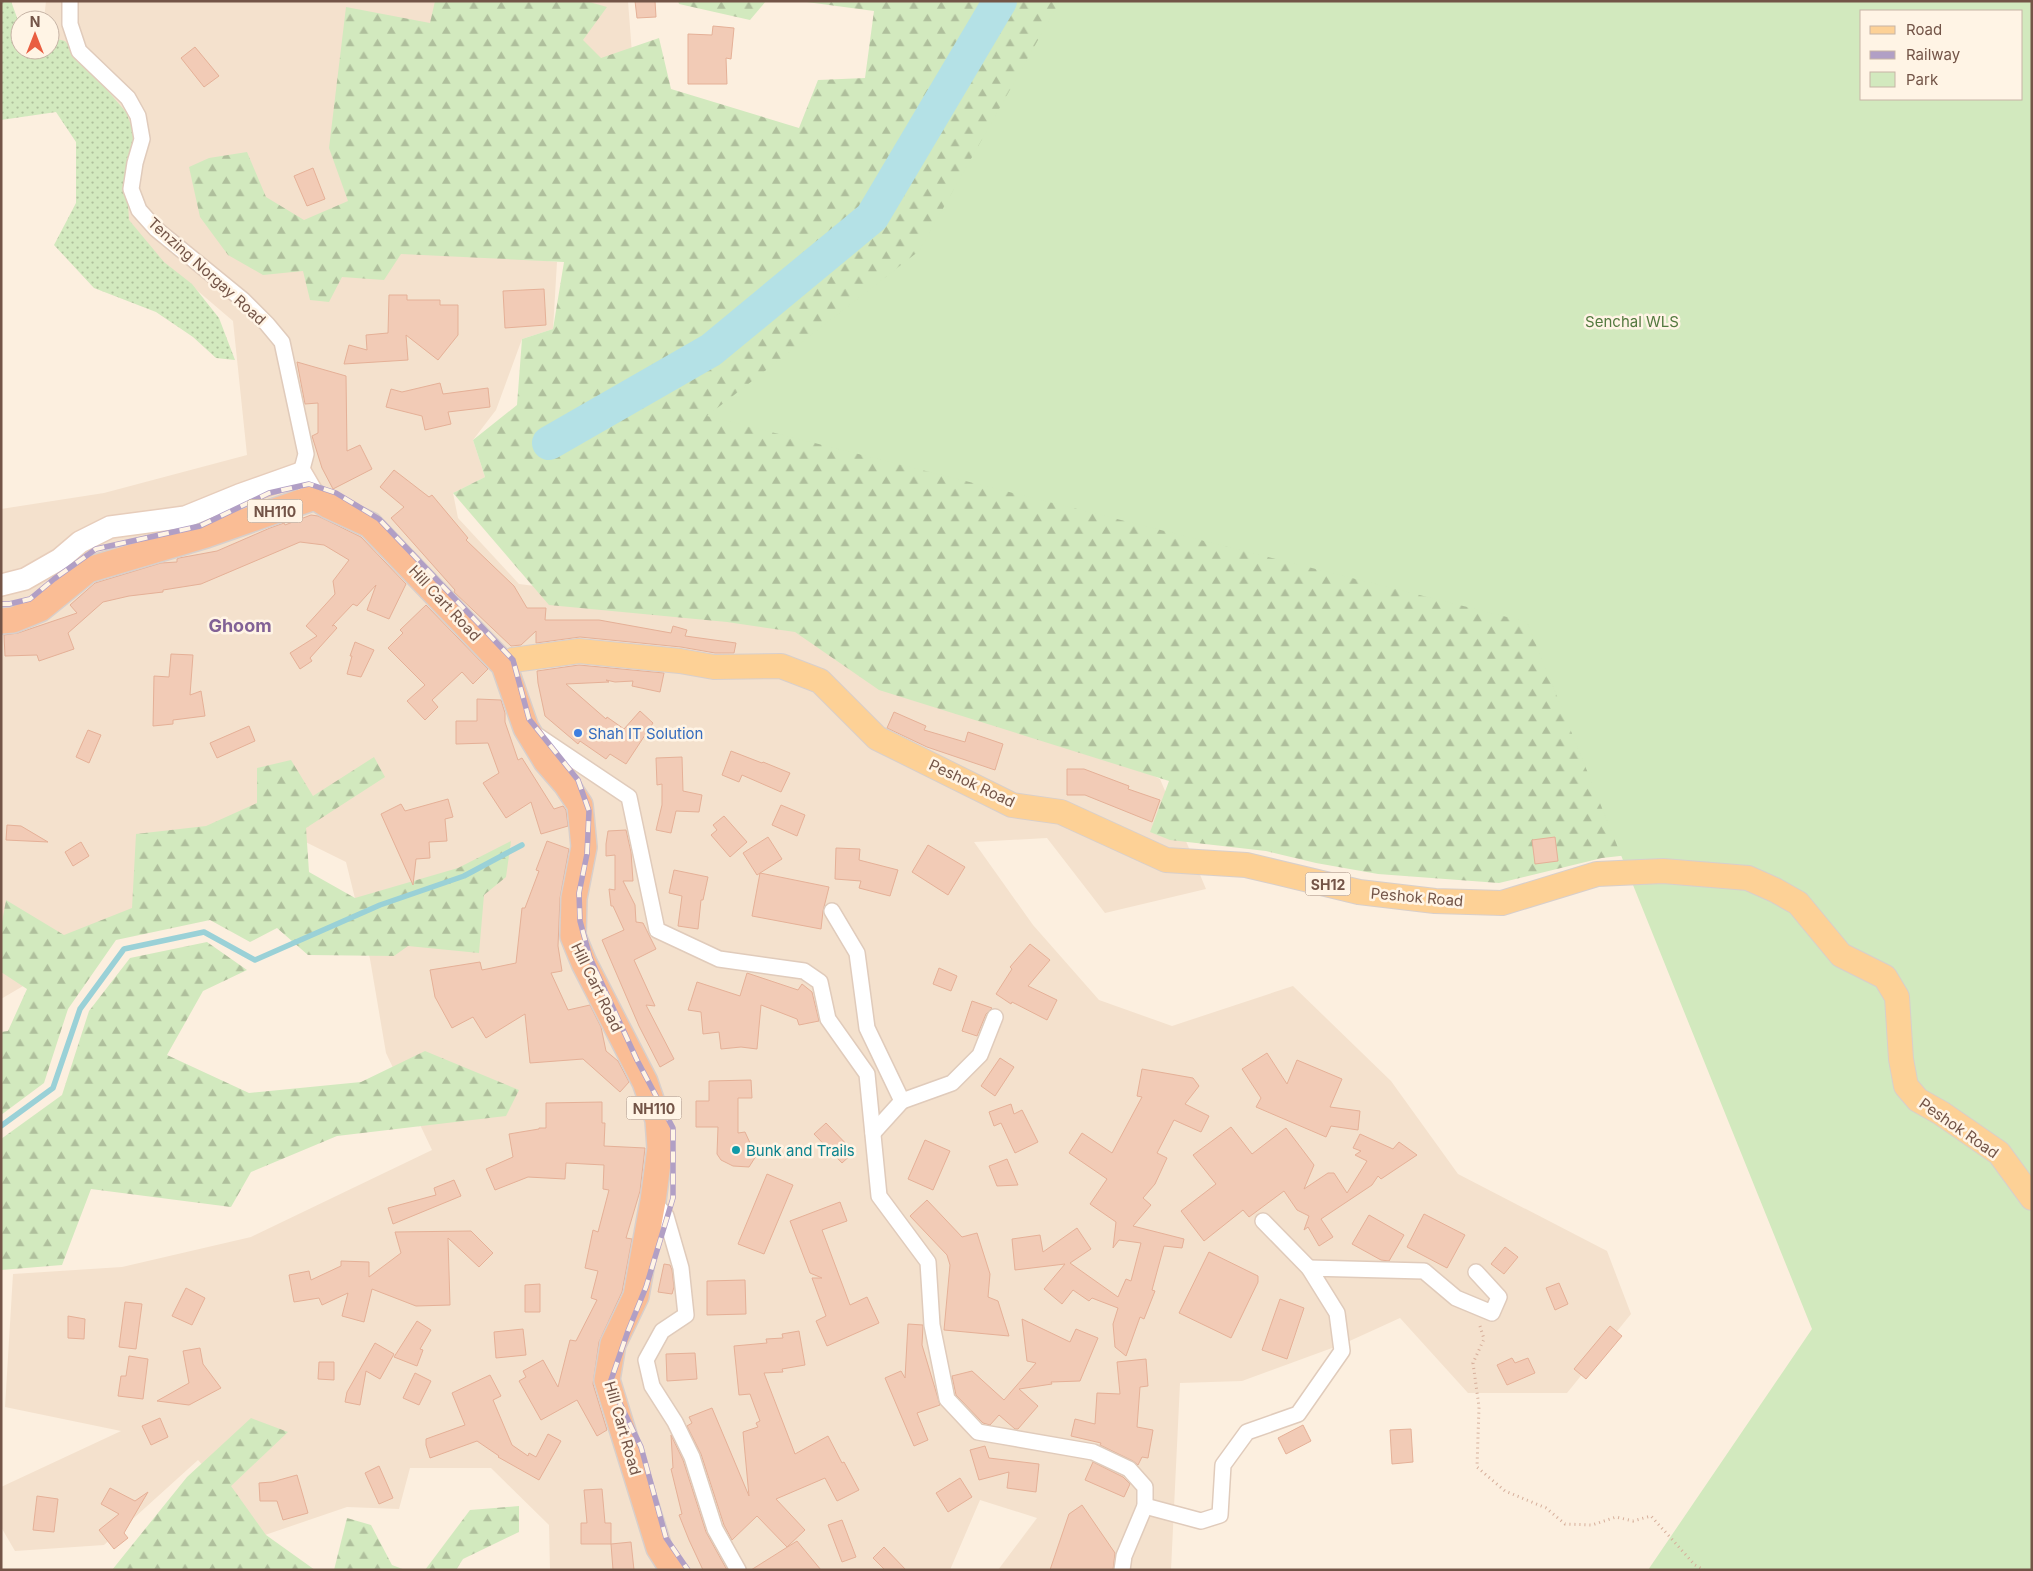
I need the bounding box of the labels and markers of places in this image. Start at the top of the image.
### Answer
place label: Shah IT Solution [588,724,703,743]
marker: Shah IT Solution [572,727,584,739]
place label: Bunk and Trails [746,1141,855,1160]
marker: Bunk and Trails [730,1144,742,1156]

